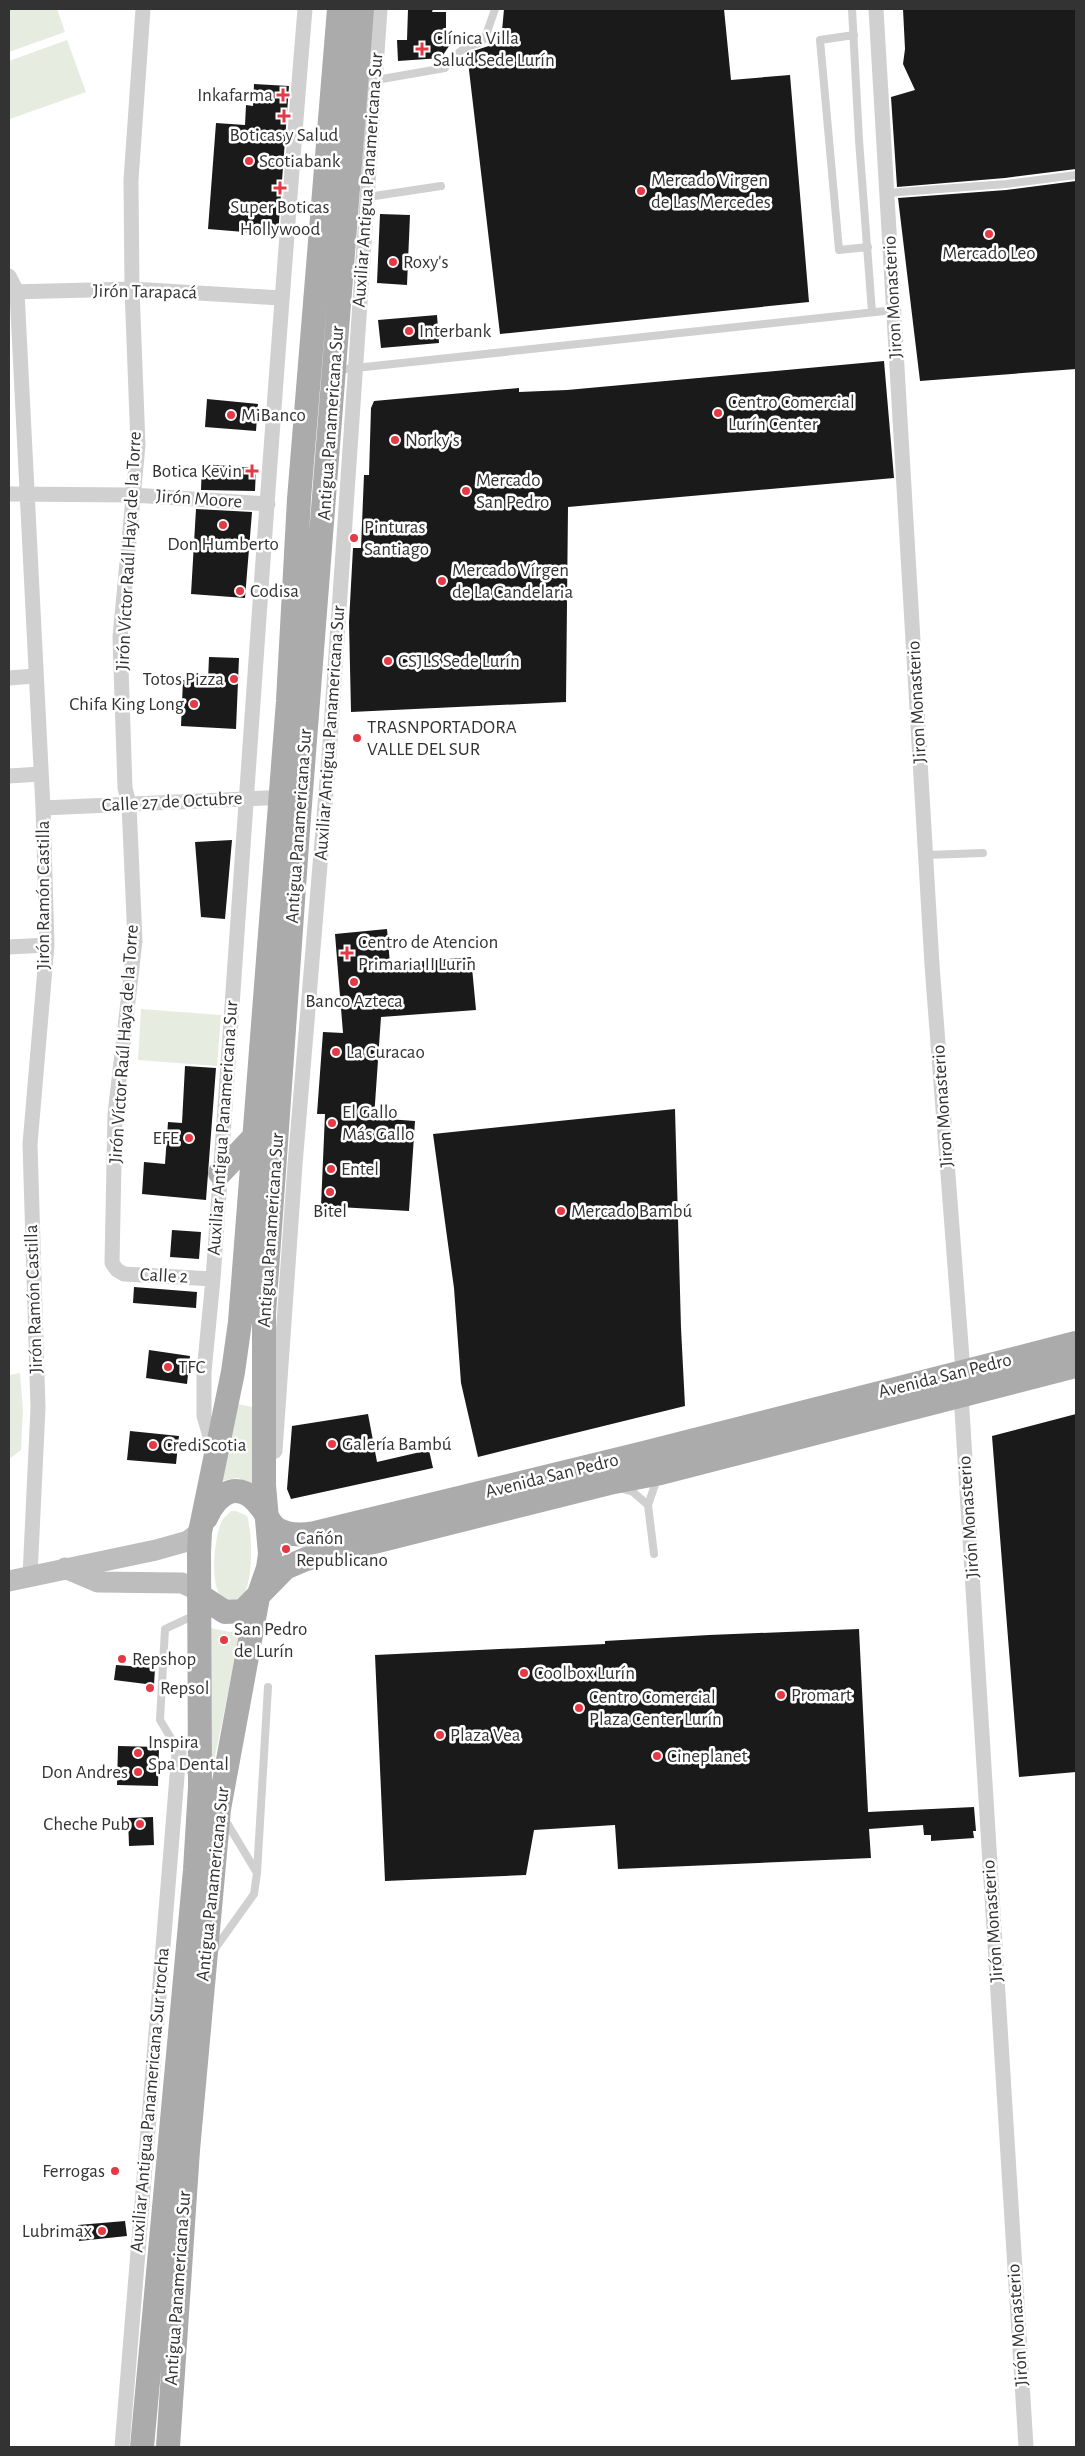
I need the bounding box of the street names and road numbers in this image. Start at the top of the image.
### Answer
street label: Auxiliar Antigua Panamericana Sur [350,52,386,308]
street label: Jiron Monasterio [880,235,906,359]
street label: Jirón Tarapacá [93,282,198,302]
street label: Antigua Panamericana Sur [315,325,347,521]
street label: Jirón Víctor Raúl Haya de la Torre [113,431,145,671]
street label: Jirón Moore [155,487,243,511]
street label: Auxiliar Antigua Panamericana Sur [312,605,348,861]
street label: Jiron Monasterio [904,640,930,764]
street label: Antigua Panamericana Sur [283,728,315,924]
street label: Calle 27 de Octubre [101,789,243,815]
street label: Jirón Ramón Castilla [34,820,53,970]
street label: Jirón Víctor Raúl Haya de la Torre [106,924,142,1164]
street label: Auxiliar Antigua Panamericana Sur [205,1000,241,1256]
street label: Jiron Monasterio [929,1044,957,1168]
street label: Antigua Panamericana Sur [255,1132,287,1328]
street label: Jirón Ramón Castilla [22,1224,46,1374]
street label: Calle 2 [139,1265,189,1287]
street label: Avenida San Pedro [876,1350,1014,1402]
street label: Avenida San Pedro [483,1450,621,1502]
street label: Jirón Monasterio [955,1455,983,1579]
street label: Antigua Panamericana Sur [193,1786,233,1982]
street label: Jirón Monasterio [979,1859,1007,1983]
street label: Auxiliar Antigua Panamericana Sur trocha [127,1946,173,2253]
street label: Antigua Panamericana Sur [162,2190,194,2386]
street label: Jirón Monasterio [1004,2263,1032,2387]

